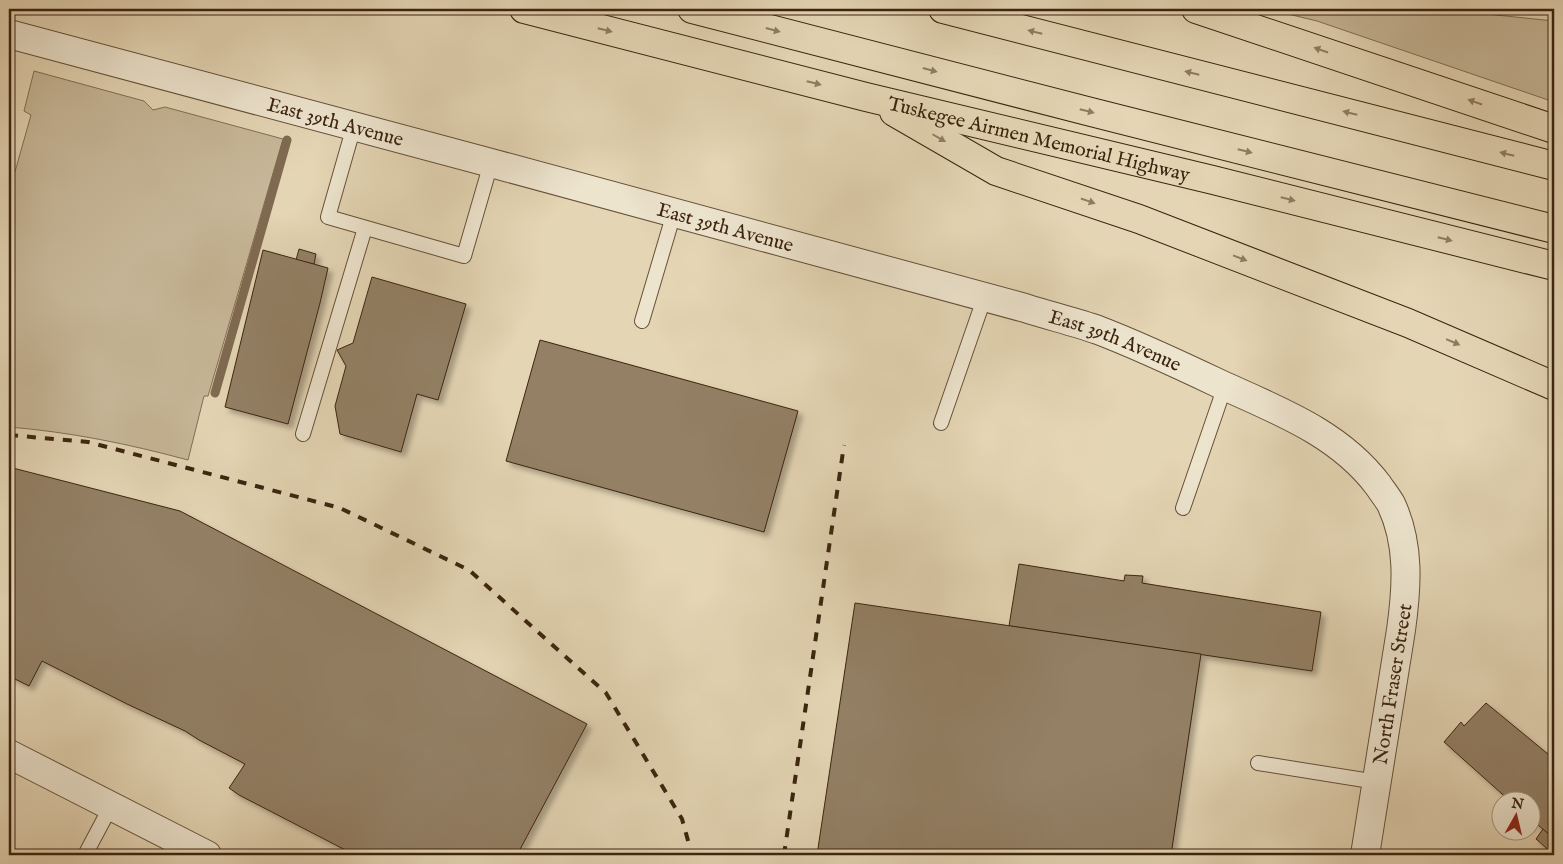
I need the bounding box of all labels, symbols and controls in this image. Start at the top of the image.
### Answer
one-way arrow [598,26,613,34]
one-way arrow [765,26,780,34]
one-way arrow [1027,28,1042,36]
one-way arrow [1313,46,1328,54]
one-way arrow [923,67,938,75]
one-way arrow [1185,69,1200,77]
one-way arrow [806,79,821,87]
street label: Tuskegee Airmen Memorial Highway [885,92,1192,188]
street label: East 39th Avenue [264,93,406,153]
one-way arrow [1467,98,1482,106]
one-way arrow [1080,107,1095,115]
one-way arrow [1342,109,1357,117]
one-way arrow [931,134,946,142]
one-way arrow [1237,147,1252,155]
one-way arrow [1499,149,1514,157]
one-way arrow [1280,195,1295,203]
street label: East 39th Avenue [654,198,796,259]
one-way arrow [1080,198,1095,206]
one-way arrow [1438,235,1453,243]
one-way arrow [1233,254,1248,262]
street label: East 39th Avenue [1046,305,1185,378]
one-way arrow [1446,339,1460,347]
street label: North Fraser Street [1368,602,1419,767]
north arrow [1490,792,1540,842]
text: N [1509,794,1525,814]

